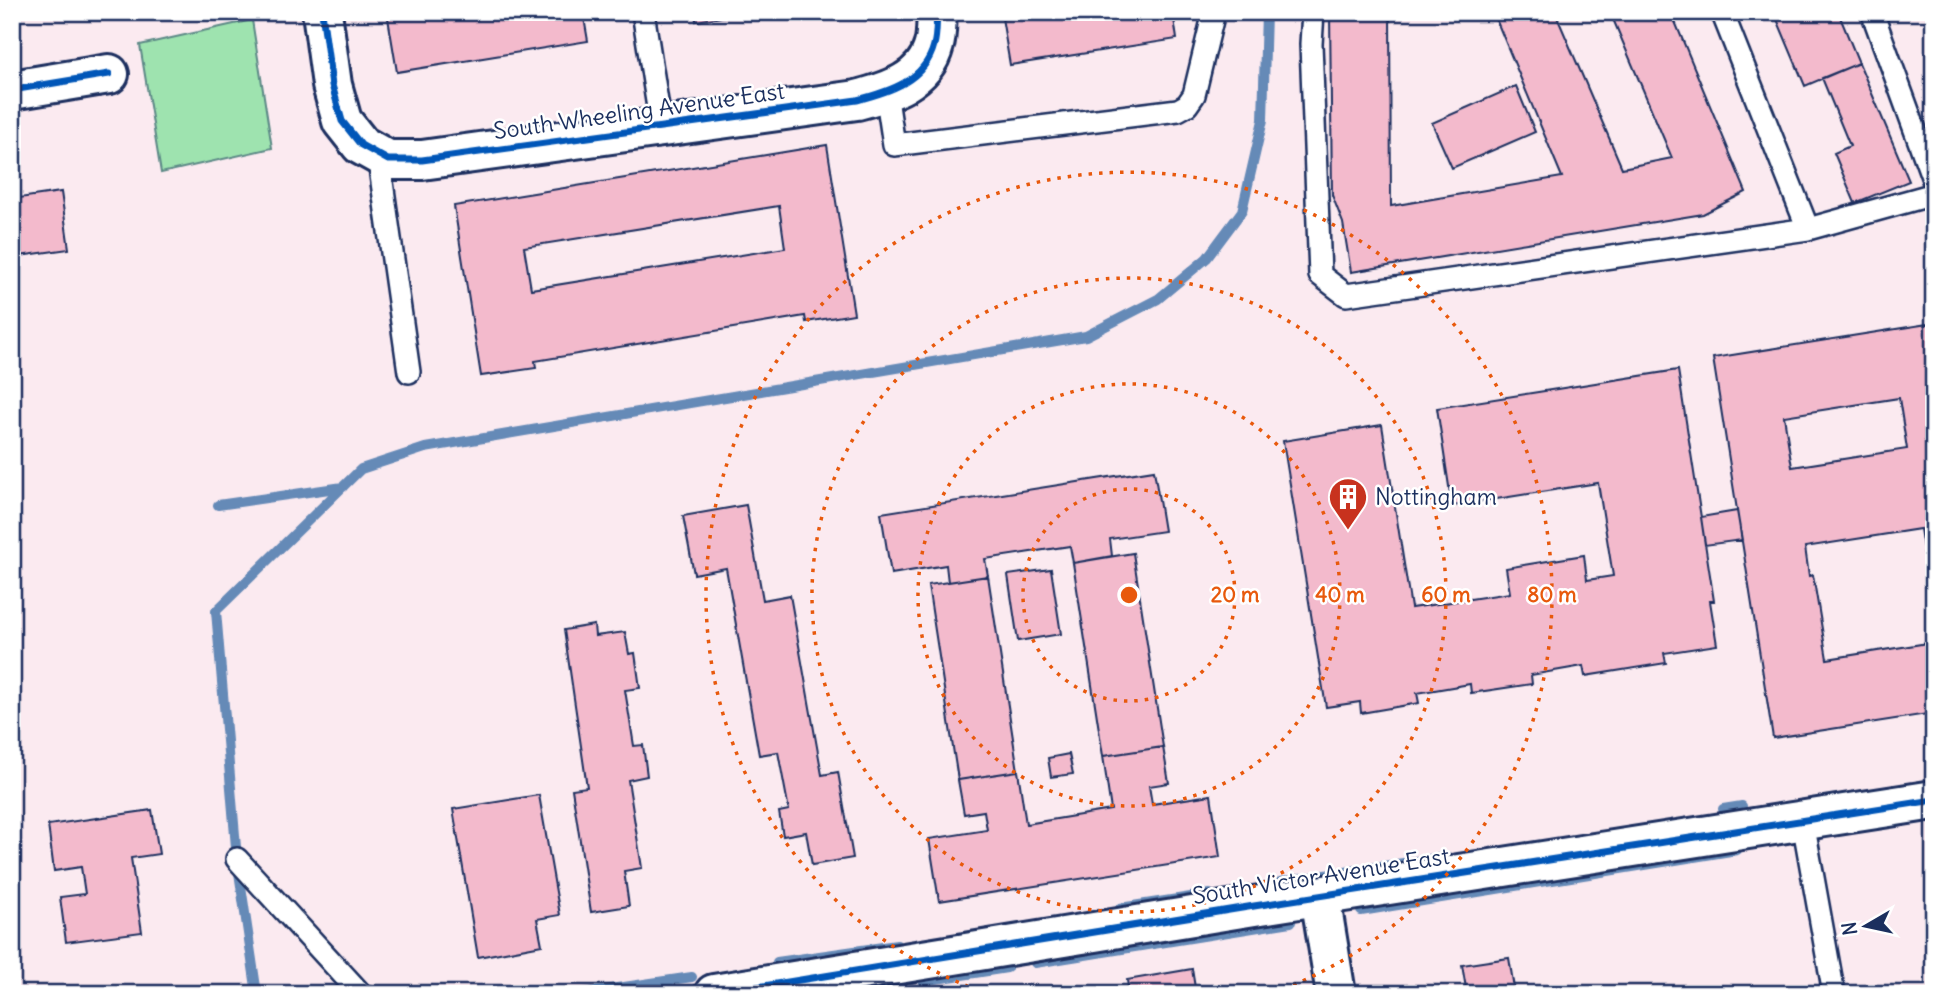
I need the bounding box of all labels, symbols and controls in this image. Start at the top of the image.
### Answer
street label: South Wheeling Avenue East [492,76,787,145]
building icon: Nottingham [1327,476,1369,531]
place label: Nottingham [1375,482,1497,511]
text: 20 m [1211,581,1260,608]
text: 40 m [1315,581,1365,608]
text: 60 m [1421,581,1471,608]
text: 80 m [1527,581,1577,608]
centre of rings [1117,583,1141,607]
street label: South Victor Avenue East [1190,841,1452,910]
north arrow [1830,890,1900,960]
text: N [1836,920,1862,937]

